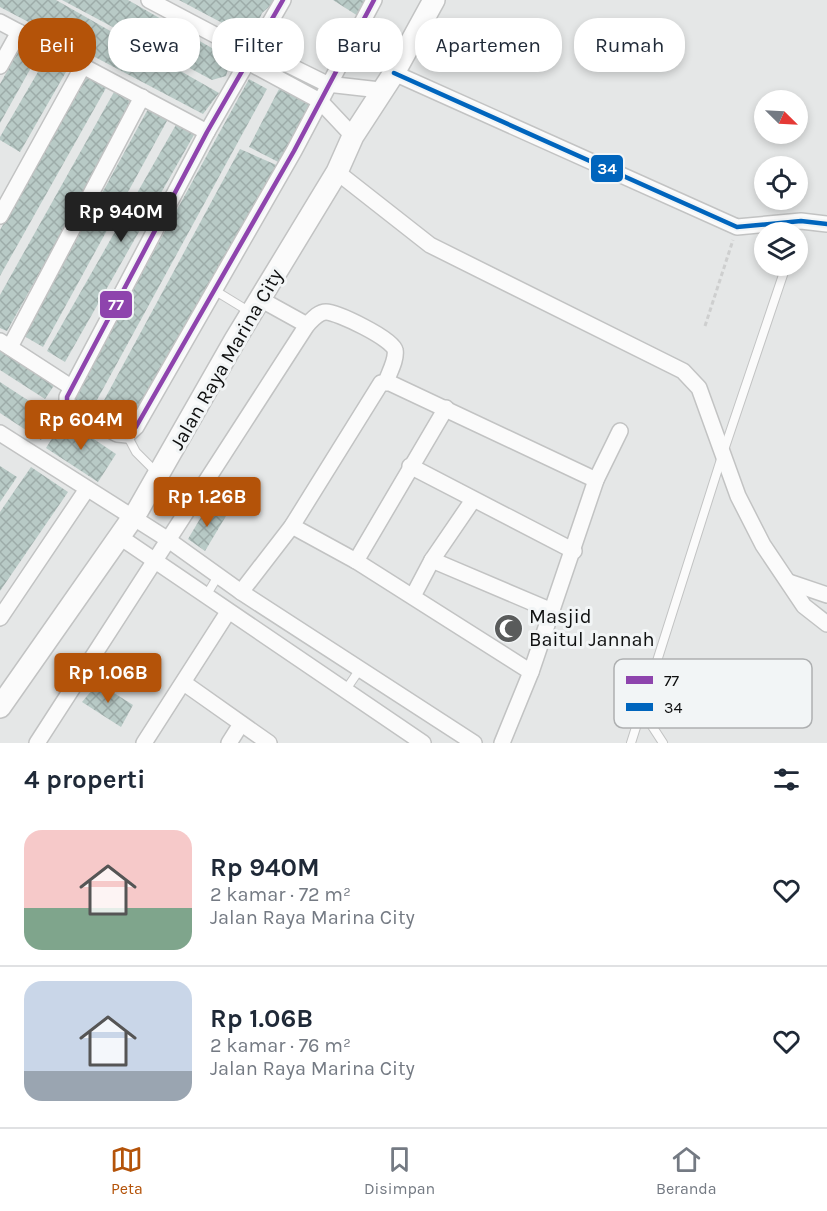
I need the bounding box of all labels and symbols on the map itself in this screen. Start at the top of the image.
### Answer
north arrow [754,90,808,144]
line badge: 34 [590,154,624,183]
text: 34 [597,159,617,178]
pin: Rp 940M [66,192,176,243]
street label: Jalan Raya Marina City [165,265,288,454]
line badge: 77 [99,290,133,319]
text: 77 [108,295,124,314]
pin: Rp 604M [26,400,136,451]
pin: Rp 1.26B [145,477,269,528]
place label: Masjid Baitul Jannah [529,605,655,651]
mosque icon: Masjid Baitul Jannah [492,612,524,644]
pin: Rp 1.06B [46,653,170,704]
legend [614,659,812,728]
text: 77 [664,671,680,690]
text: 34 [664,698,682,717]

